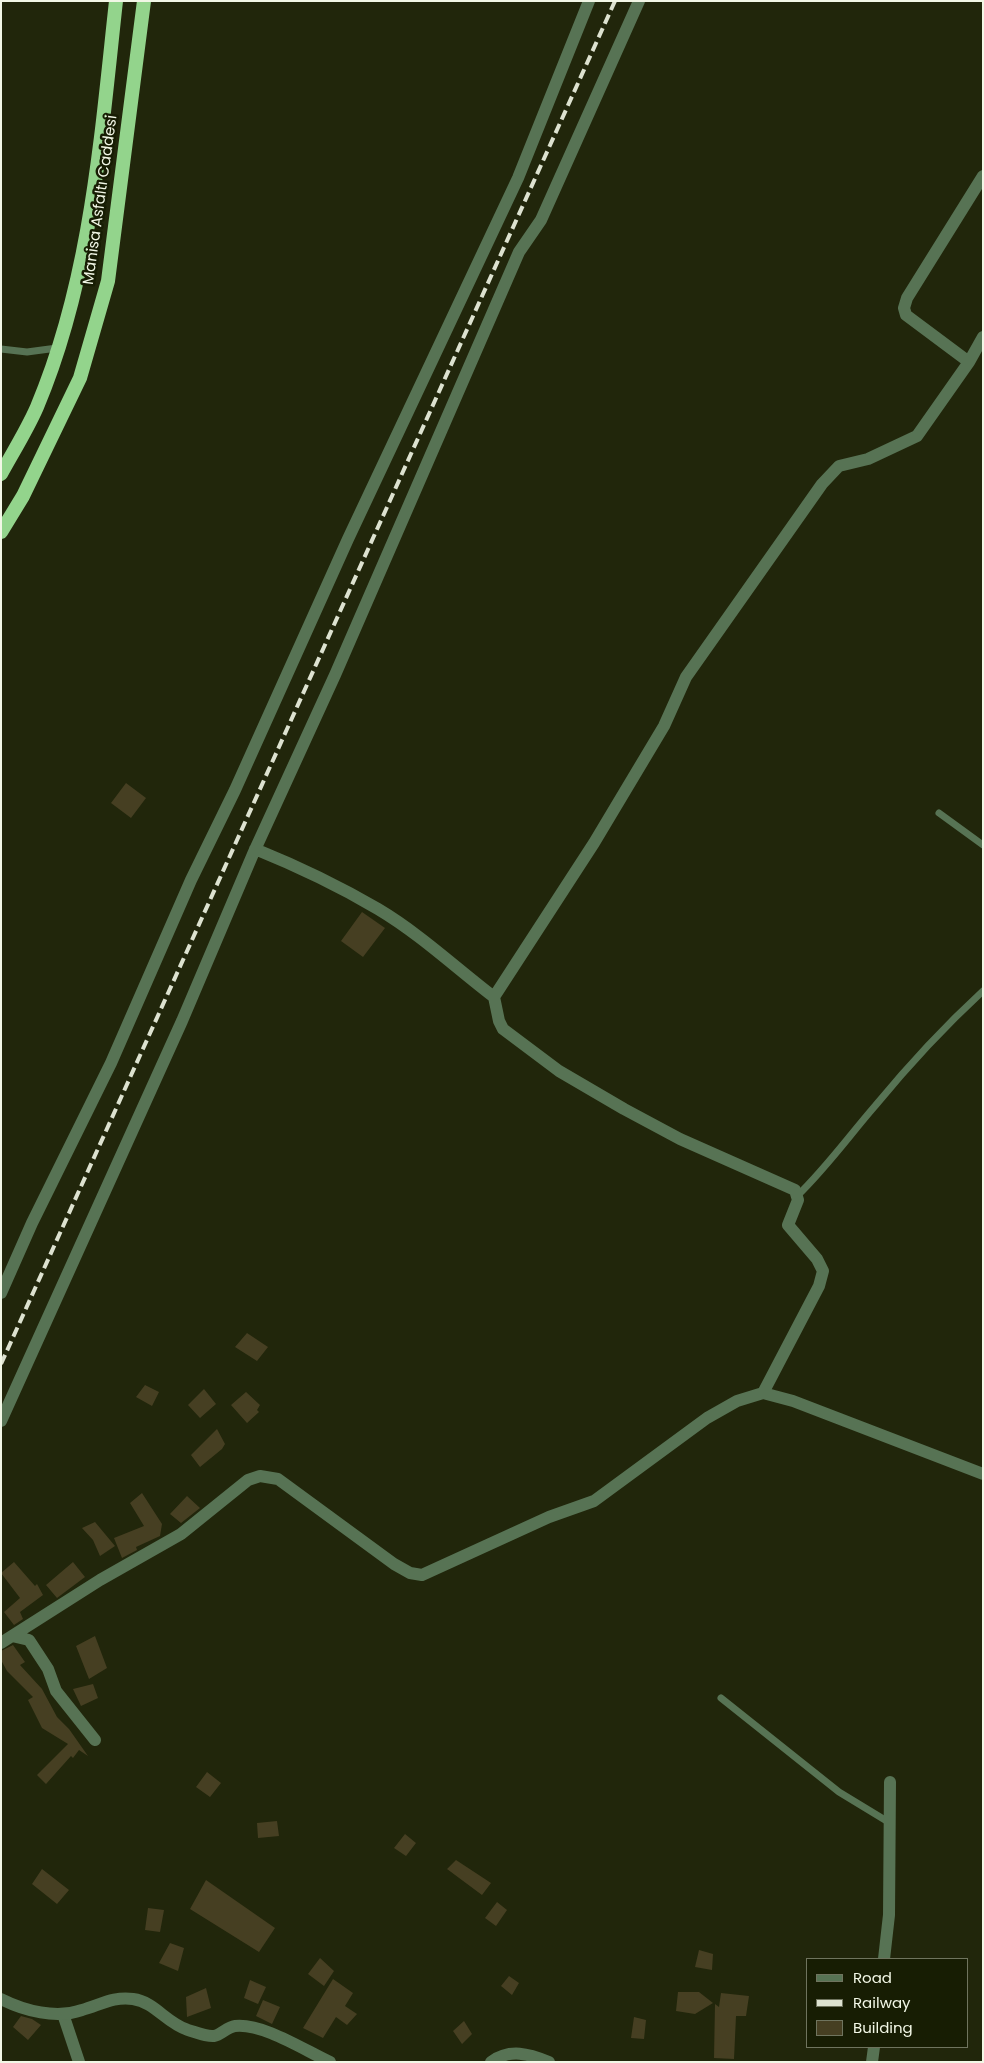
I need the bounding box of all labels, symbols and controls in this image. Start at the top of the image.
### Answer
street label: Manisa Asfaltı Caddesi [80,114,122,286]
legend [806,1958,969,2048]
text: Road [853,1967,892,1988]
text: Railway [853,1992,911,2013]
text: Building [853,2017,913,2038]

